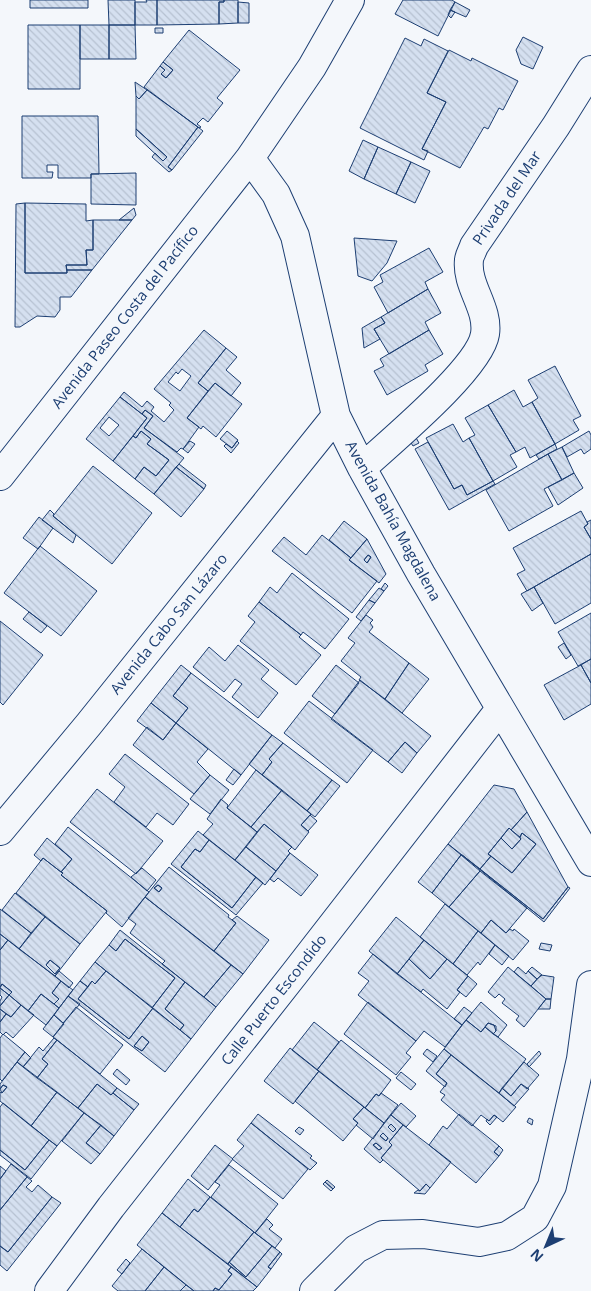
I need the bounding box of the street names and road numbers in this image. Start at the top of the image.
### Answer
street label: Privada del Mar [467,146,545,248]
street label: Avenida Paseo Costa del Pacífico [46,221,202,412]
street label: Avenida Bahía Magdalena [341,437,446,604]
street label: Avenida Cabo San Lázaro [105,549,231,698]
street label: Calle Puerto Escondido [216,930,331,1069]

